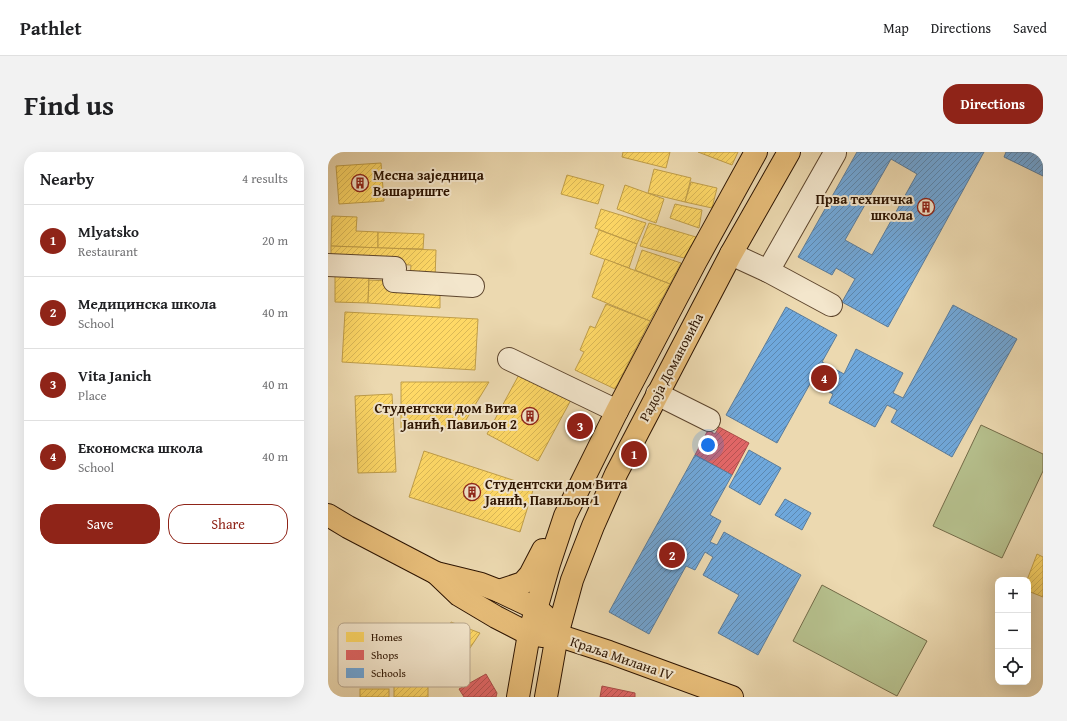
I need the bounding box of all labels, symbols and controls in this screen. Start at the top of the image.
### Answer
text: Pathlet [20,14,82,42]
text: Map [883,18,909,38]
text: Directions [931,18,991,38]
text: Saved [1013,18,1047,38]
text: Find us [24,84,114,125]
button: Directions [943,84,1043,124]
place label: Месна заједница Вашариште [373,165,485,201]
text: Nearby [40,166,94,191]
text: 4 results [242,169,288,188]
building icon: Месна заједница Вашариште [350,173,370,193]
place label: Прва техничка школа [815,189,914,225]
building icon: Прва техничка школа [916,197,936,217]
text: Mlyatsko [78,221,139,242]
text: 1 [50,231,56,250]
text: 20 m [262,231,288,250]
text: Restaurant [78,242,138,261]
text: Медицинска школа [78,293,217,314]
text: 2 [50,303,56,322]
text: 40 m [262,303,288,322]
street label: Радоја Домановића [634,309,708,425]
text: School [78,314,114,333]
pin: 4 [811,363,837,393]
text: Vita Janich [78,365,151,386]
text: 3 [50,375,56,394]
text: 40 m [262,375,288,394]
text: Place [78,386,107,405]
place label: Студентски дом Вита Јанић, Павиљон 2 [375,398,518,434]
building icon: Студентски дом Вита Јанић, Павиљон 2 [520,406,540,426]
pin: 3 [567,411,593,441]
your location [698,435,718,455]
text: Економска школа [78,437,203,458]
pin: 1 [621,439,647,469]
text: 4 [50,447,56,466]
text: 40 m [262,447,288,466]
text: School [78,458,114,477]
place label: Студентски дом Вита Јанић, Павиљон 1 [483,474,628,510]
building icon: Студентски дом Вита Јанић, Павиљон 1 [462,482,482,502]
button: Save [40,504,160,544]
button: Share [168,504,288,544]
pin: 2 [659,540,685,570]
map controls [995,577,1031,685]
button: + [995,577,1031,613]
button: − [995,613,1031,649]
legend [338,623,470,687]
text: Homes [371,629,402,645]
street label: Краља Милана IV [568,631,676,685]
text: Shops [371,647,398,663]
button: locate [995,649,1031,685]
text: Schools [371,665,406,681]

